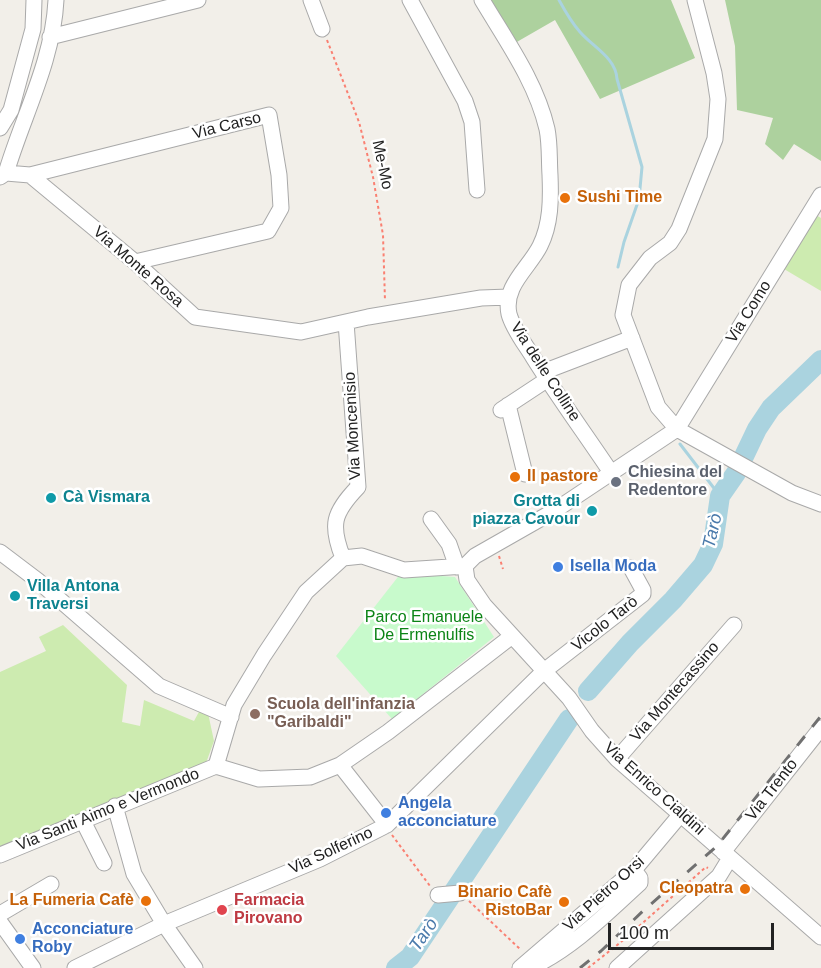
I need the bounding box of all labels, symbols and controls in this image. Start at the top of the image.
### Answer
street label: Via Carso [191,108,263,144]
street label: Me-Mo [367,139,397,191]
place label: Sushi Time [577,188,662,208]
marker: Sushi Time [558,191,572,205]
street label: Via Monte Rosa [89,223,187,311]
street label: Via Como [722,277,776,347]
street label: Via delle Colline [506,319,584,425]
street label: Via Moncenisio [341,371,365,481]
place label: Chiesina del Redentore [628,463,722,501]
place label: Il pastore [527,467,598,487]
marker: Il pastore [508,470,522,484]
marker: Chiesina del Redentore [609,475,623,489]
place label: Cà Vismara [63,488,150,508]
marker: Cà Vismara [44,491,58,505]
place label: Grotta di piazza Cavour [472,492,580,530]
marker: Grotta di piazza Cavour [585,504,599,518]
water label: Tarò [698,511,728,551]
place label: Isella Moda [570,557,656,577]
marker: Isella Moda [551,560,565,574]
place label: Villa Antona Traversi [27,577,119,615]
marker: Villa Antona Traversi [8,589,22,603]
street label: Vicolo Tarò [568,592,642,656]
park label: Parco Emanuele De Ermenulfis [365,608,483,646]
street label: Via Montecassino [626,638,724,746]
place label: Scuola dell'infanzia "Garibaldi" [267,695,415,733]
marker: Scuola dell'infanzia "Garibaldi" [248,707,262,721]
street label: Via Enrico Cialdini [599,739,709,839]
street label: Via Trento [742,755,802,825]
street label: Via Santi Aimo e Vermondo [14,765,202,855]
place label: Angela acconciature [398,794,497,832]
marker: Angela acconciature [379,806,393,820]
street label: Via Solferino [286,823,376,879]
street label: Via Pietro Orsi [559,852,649,936]
place label: Cleopatra [659,879,733,899]
marker: Cleopatra [738,882,752,896]
place label: Binario Cafè RistoBar [458,883,552,921]
place label: La Fumeria Cafè [10,891,134,911]
place label: Farmacia Pirovano [234,891,304,929]
marker: La Fumeria Cafè [139,894,153,908]
marker: Binario Cafè RistoBar [557,895,571,909]
marker: Farmacia Pirovano [215,903,229,917]
scale bar [611,911,778,949]
water label: Tarò [405,914,443,956]
place label: Acconciature Roby [32,920,133,958]
text: 100 m [619,923,669,943]
marker: Acconciature Roby [13,932,27,946]

